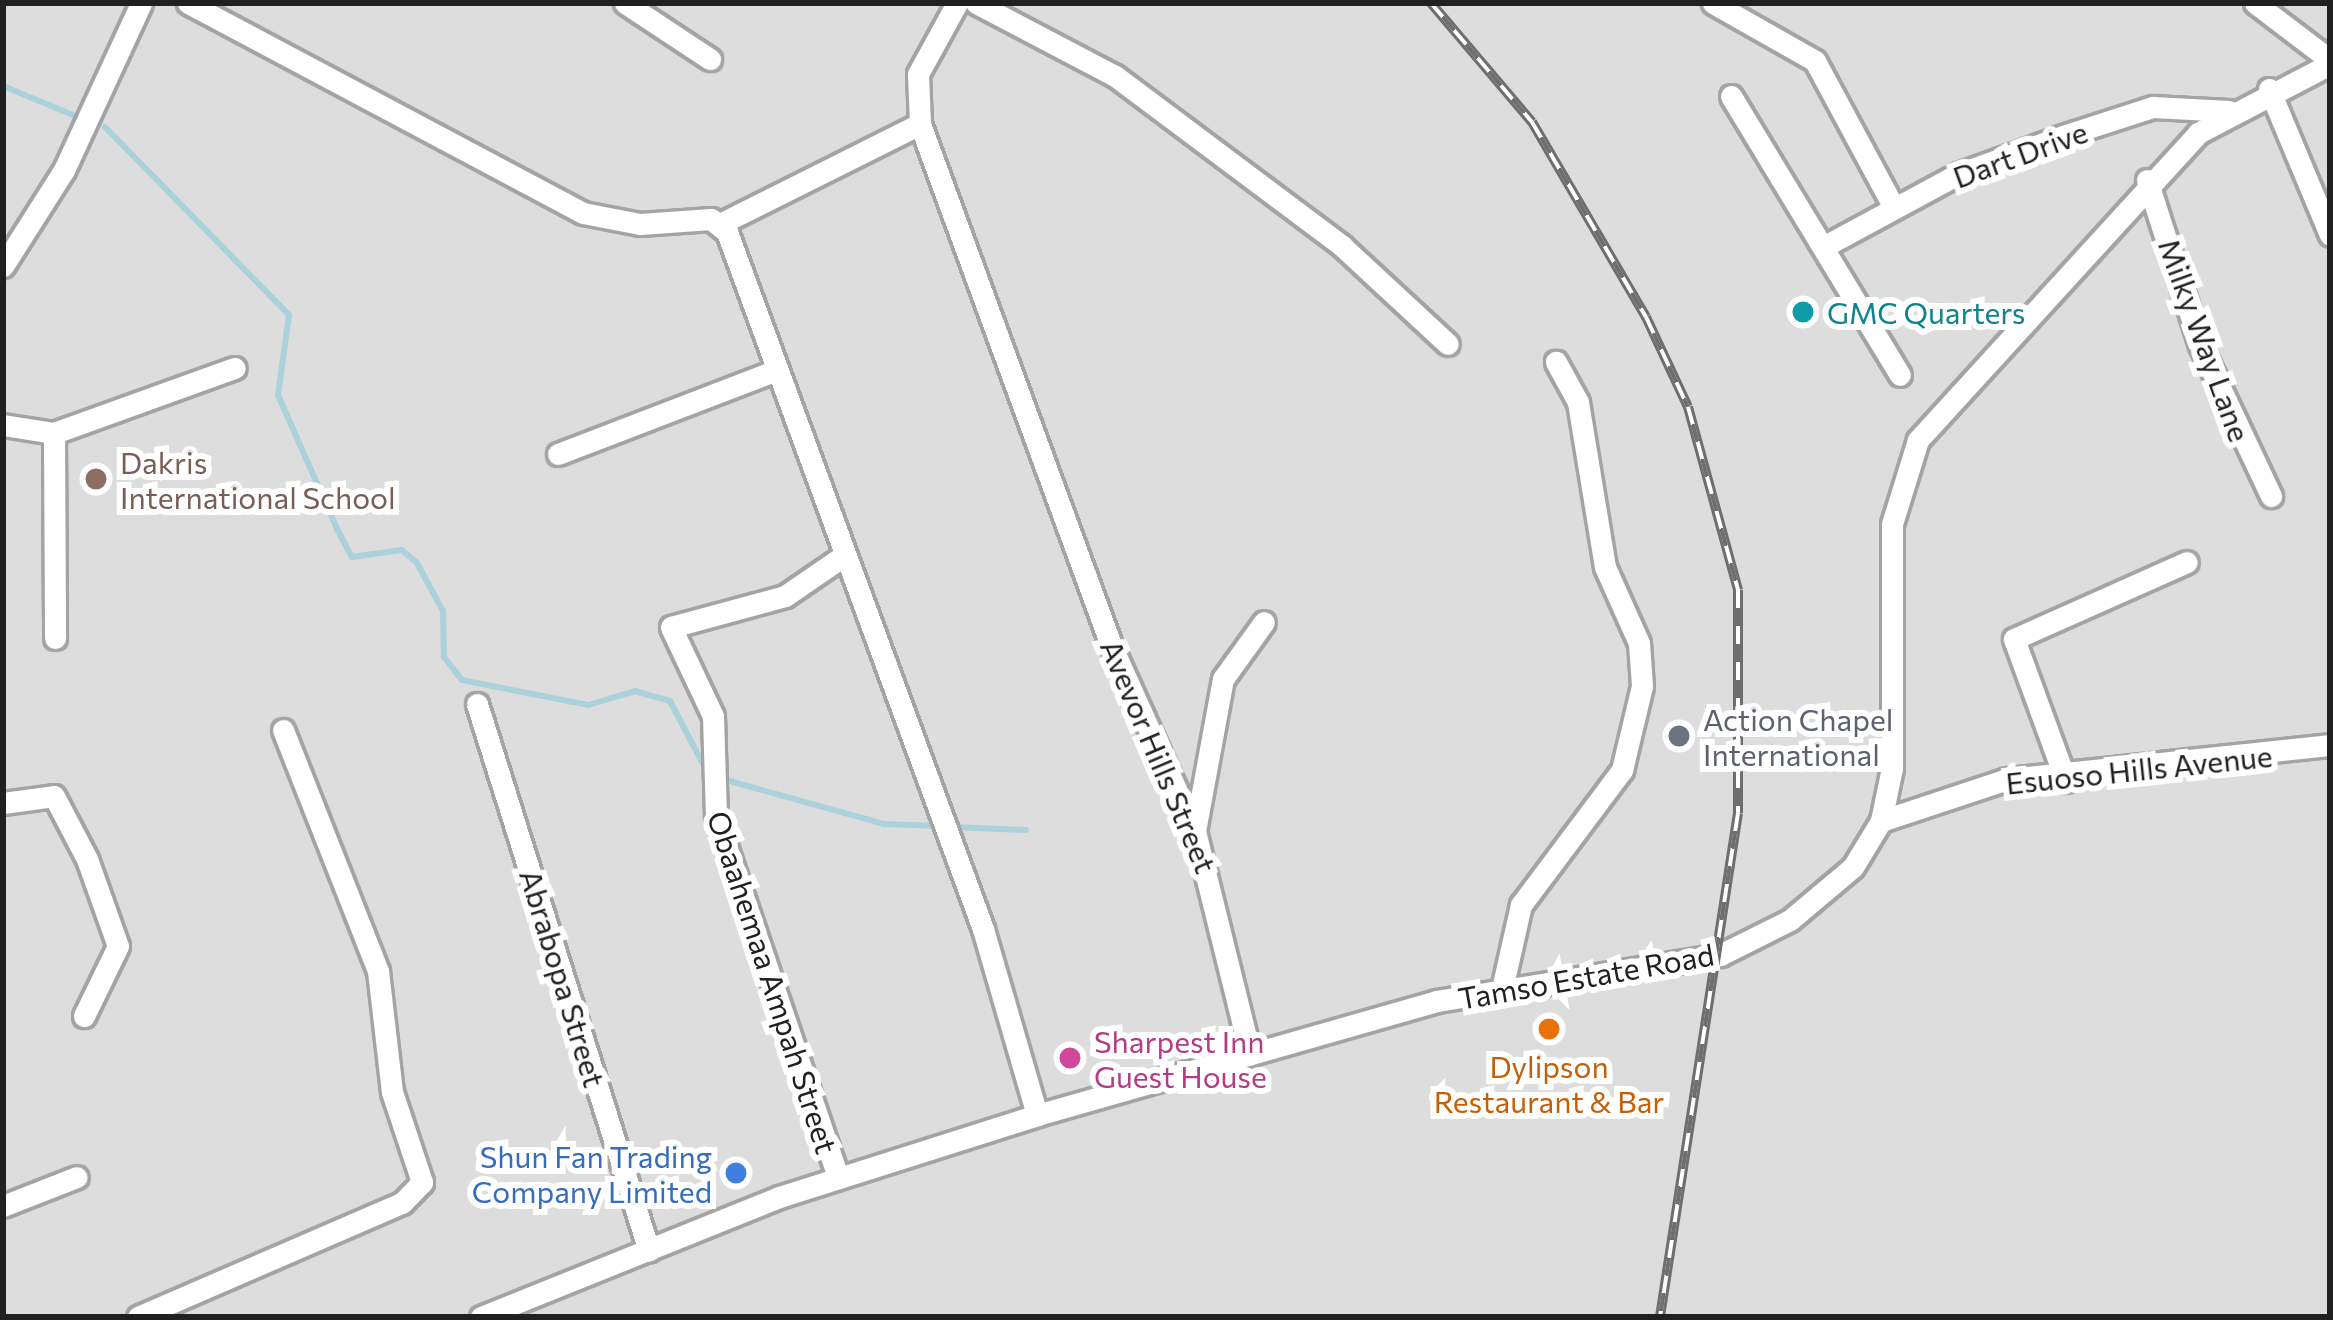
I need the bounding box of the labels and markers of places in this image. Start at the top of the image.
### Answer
place label: GMC Quarters [1827,294,2025,330]
marker: GMC Quarters [1790,299,1816,325]
place label: Dakris International School [120,444,396,514]
marker: Dakris International School [83,466,109,492]
place label: Action Chapel International [1703,701,1893,771]
marker: Action Chapel International [1666,723,1692,749]
marker: Dylipson Restaurant & Bar [1536,1016,1562,1042]
place label: Sharpest Inn Guest House [1094,1023,1267,1094]
marker: Sharpest Inn Guest House [1057,1045,1083,1071]
place label: Dylipson Restaurant & Bar [1434,1048,1664,1118]
place label: Shun Fan Trading Company Limited [472,1138,712,1208]
marker: Shun Fan Trading Company Limited [723,1160,749,1186]

